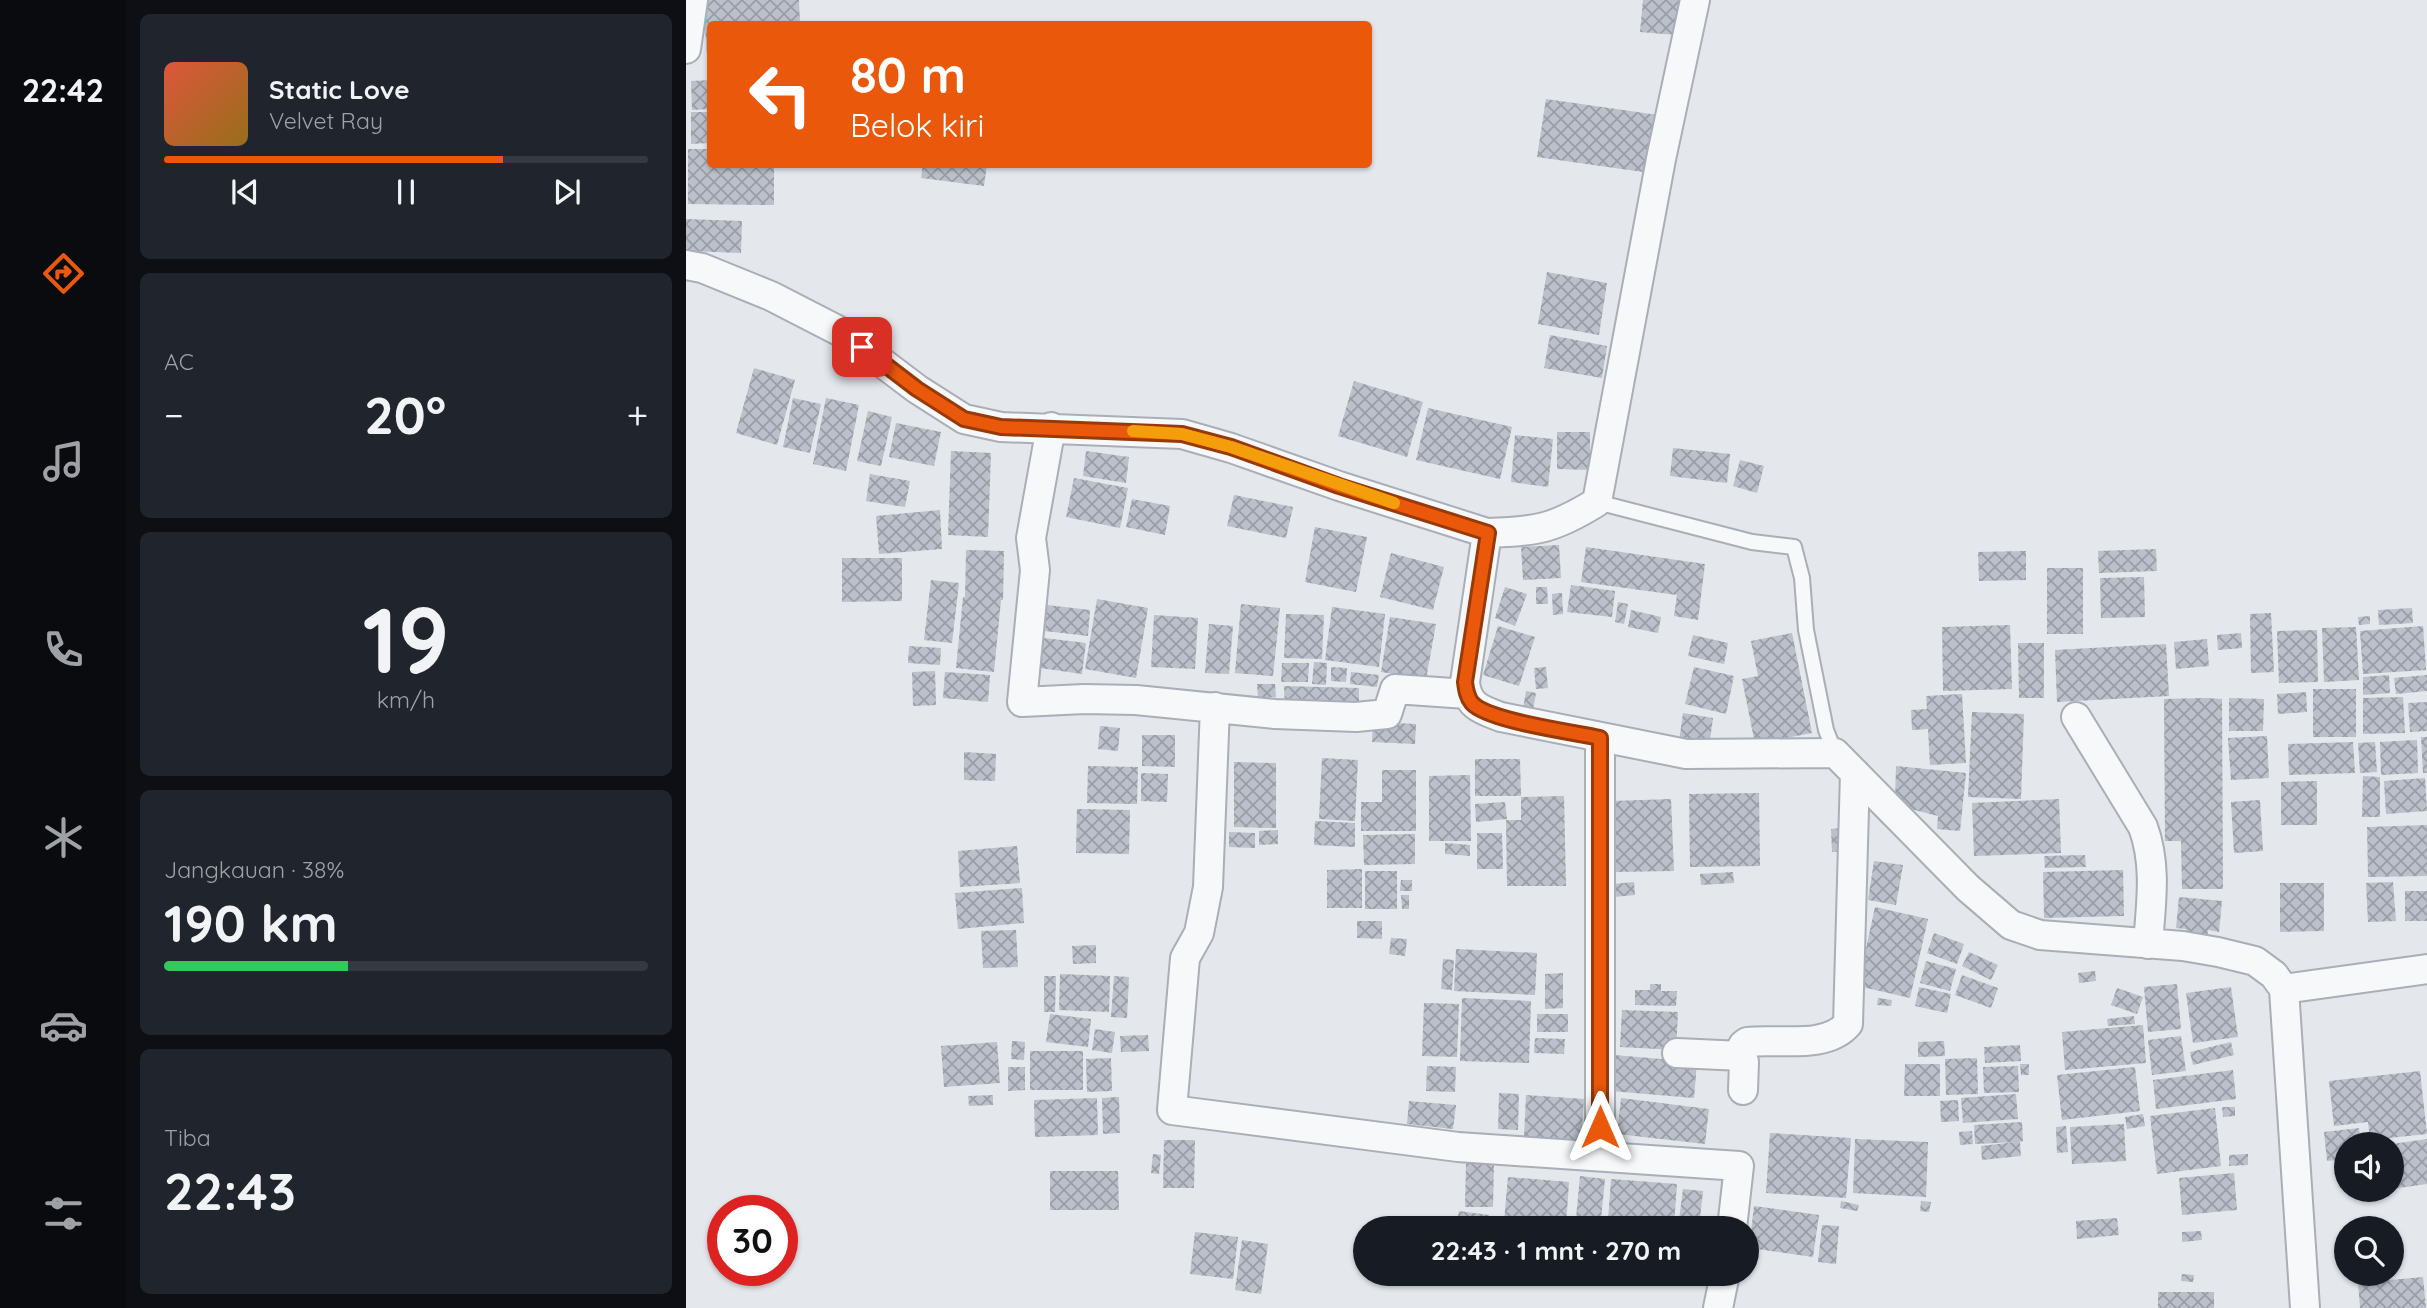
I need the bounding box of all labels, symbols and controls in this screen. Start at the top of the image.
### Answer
text: 80 m [850,44,966,105]
icon: left [735,49,826,140]
text: 22:42 [22,70,104,110]
text: Static Love [269,73,410,106]
text: Belok kiri [850,105,984,145]
text: Velvet Ray [269,106,383,135]
icon: previous [226,173,264,211]
icon: pause [387,173,425,211]
icon: next [548,173,586,211]
icon: directions [39,249,88,298]
pin [832,317,892,377]
icon: arrive [843,328,881,366]
text: AC [164,347,194,376]
text: 20° [364,382,446,447]
text: − [164,391,184,439]
text: + [627,391,648,439]
icon: music [39,437,88,486]
text: 19 [362,582,450,696]
icon: phone [39,625,88,674]
text: km/h [377,685,435,714]
icon: climate [39,813,88,862]
text: Jangkauan · 38% [164,855,344,884]
text: 190 km [164,890,338,955]
icon: car [39,1001,88,1050]
position arrow [1563,1090,1637,1164]
text: Tiba [164,1123,211,1152]
map controls [2334,1132,2404,1286]
button: sound [2334,1132,2404,1202]
text: 22:43 [164,1158,296,1223]
icon: filters [39,1189,88,1238]
speed limit sign: 30 [707,1195,798,1286]
button: search [2334,1216,2404,1286]
text: 22:43 · 1 mnt · 270 m [1431,1234,1681,1267]

